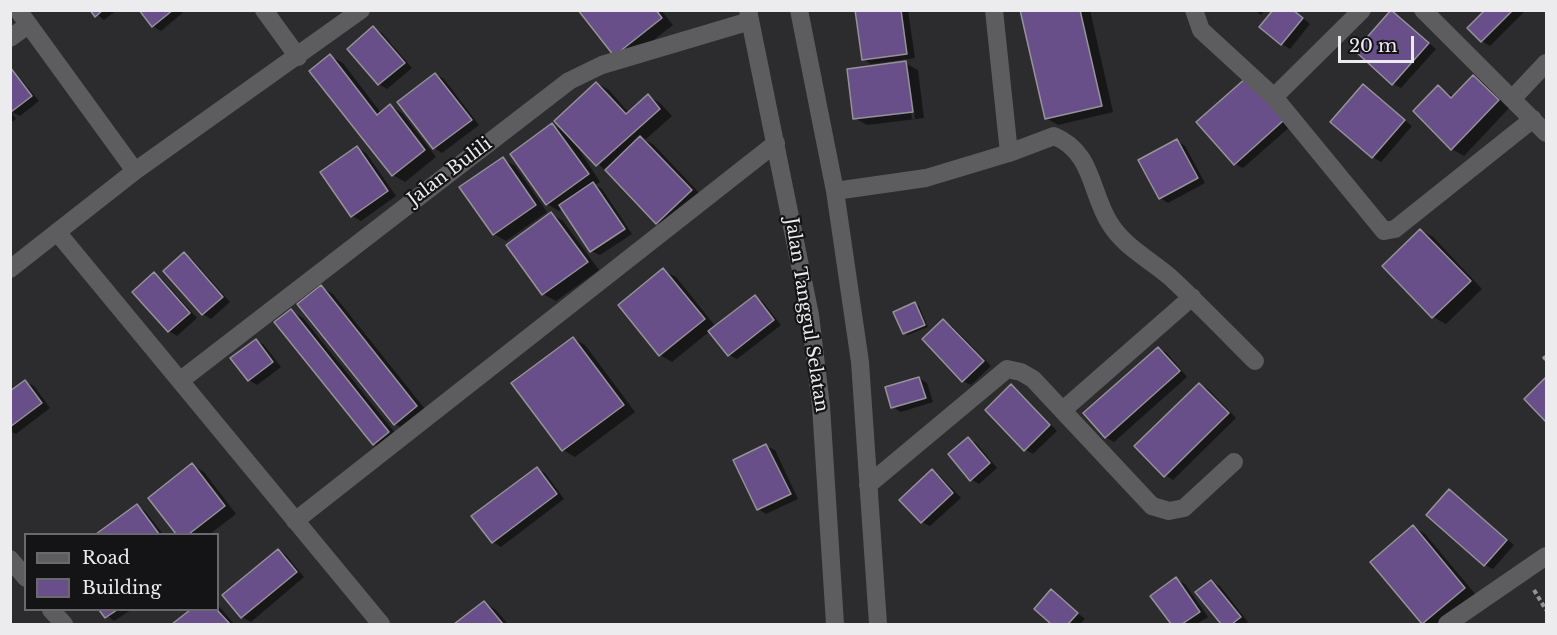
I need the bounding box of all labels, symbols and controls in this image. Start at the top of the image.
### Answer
scale bar [1341,24,1418,62]
text: 20 m [1349,35,1397,57]
street label: Jalan Bulili [404,133,496,211]
street label: Jalan Tanggul Selatan [780,216,832,414]
legend [24,533,219,611]
text: Road [82,547,130,569]
text: Building [82,577,161,599]

